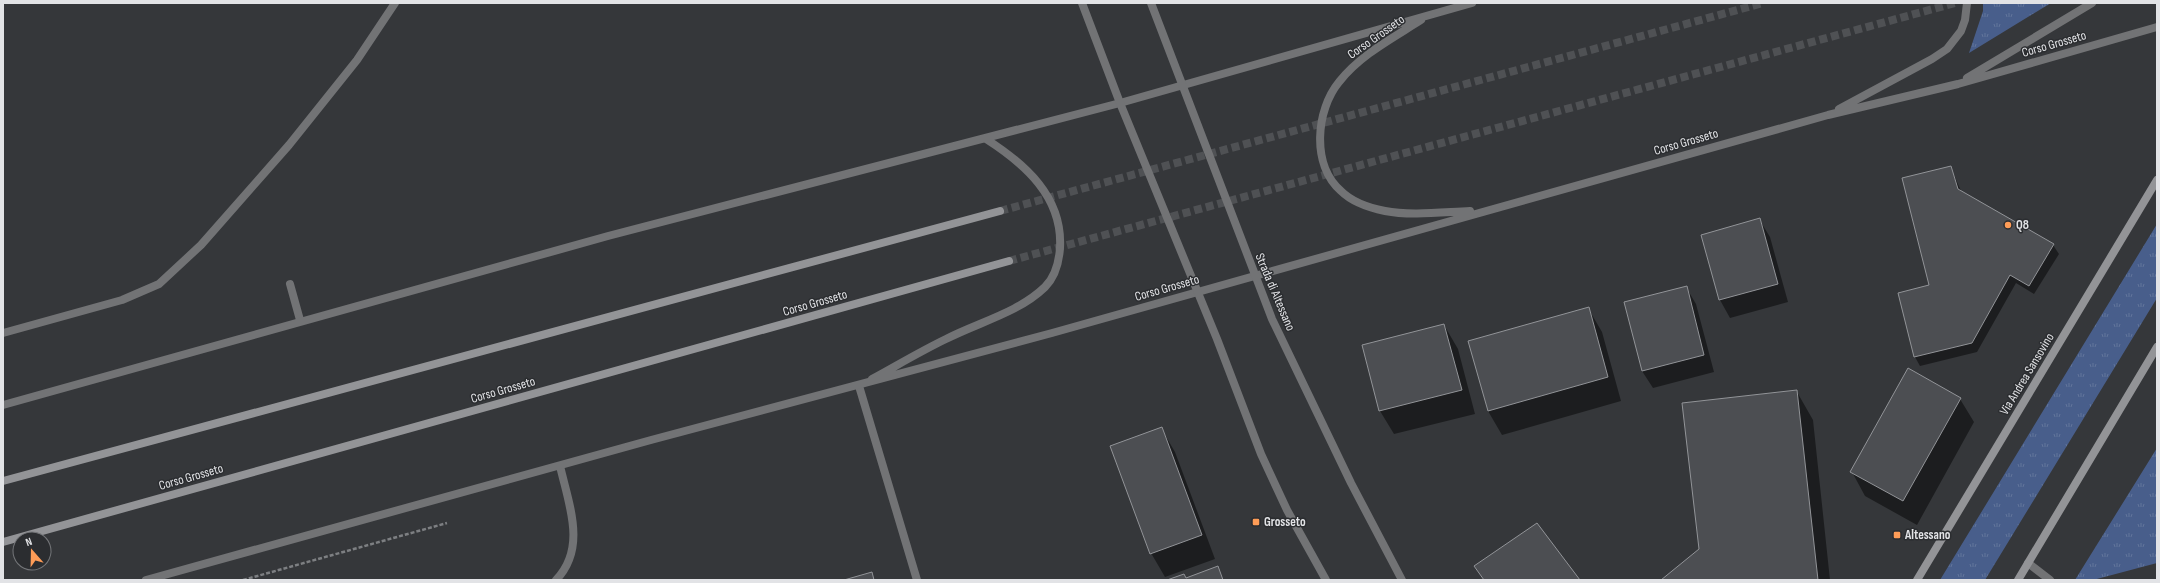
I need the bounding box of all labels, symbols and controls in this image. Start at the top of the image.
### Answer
street label: Corso Grosseto [1344,11,1408,63]
street label: Corso Grosseto [2020,27,2088,61]
street label: Corso Grosseto [1652,125,1720,159]
place label: Q8 [2016,217,2029,233]
marker: Q8 [2003,220,2013,230]
street label: Strada di Altessano [1251,251,1299,333]
street label: Corso Grosseto [1133,271,1201,305]
street label: Corso Grosseto [781,286,849,320]
street label: Via Andrea Sansovino [1996,330,2058,418]
street label: Corso Grosseto [469,373,537,407]
street label: Corso Grosseto [157,460,225,494]
place label: Grosseto [1264,514,1306,530]
marker: Grosseto [1251,517,1261,527]
place label: Altessano [1904,527,1951,543]
marker: Altessano [1892,530,1902,540]
north arrow [12,531,52,571]
text: N [24,535,34,549]

